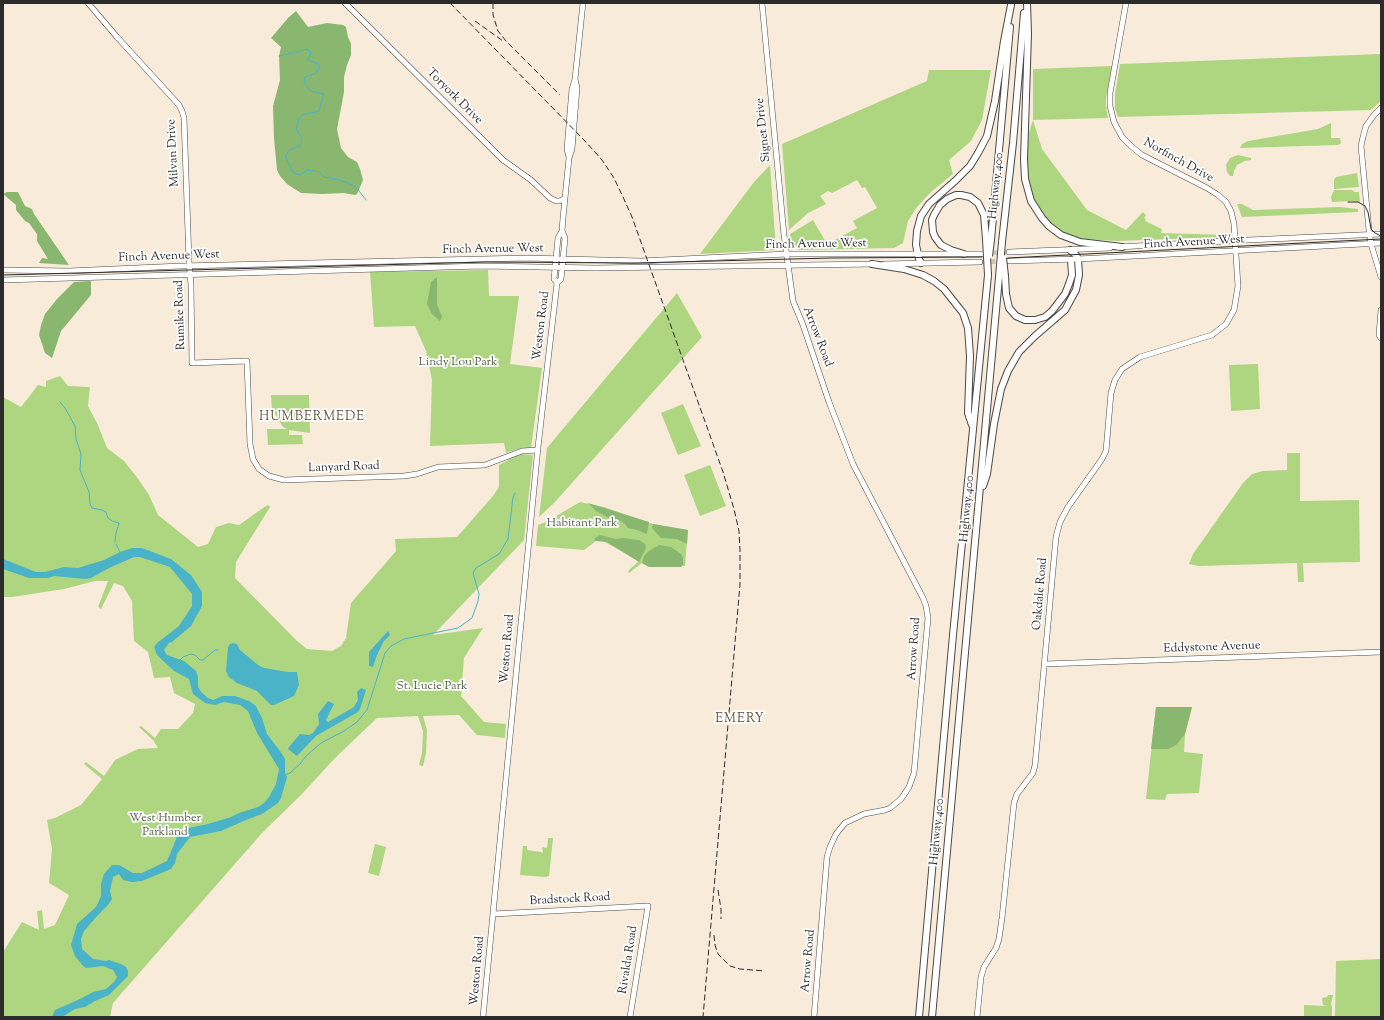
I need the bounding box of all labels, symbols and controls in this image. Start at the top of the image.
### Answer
street label: Toryork Drive [423,66,485,128]
street label: Signet Drive [753,97,775,163]
street label: Milvan Drive [165,119,183,187]
street label: Norfinch Drive [1140,136,1216,186]
street label: Highway 400 [986,152,1008,220]
street label: Finch Avenue West [1143,233,1245,253]
street label: Finch Avenue West [765,237,867,253]
street label: Finch Avenue West [442,242,544,258]
street label: Finch Avenue West [118,248,220,266]
street label: Rumike Road [173,280,189,350]
street label: Weston Road [531,291,553,361]
street label: Arrow Road [799,305,835,369]
park label: Lindy Lou Park [418,356,498,370]
district label: HUMBERMEDE [259,410,365,426]
street label: Lanyard Road [308,460,380,476]
street label: Highway 400 [958,475,978,543]
park label: Habitant Park [546,517,618,531]
street label: Oakdale Road [1031,557,1051,631]
street label: Weston Road [498,614,518,684]
street label: Arrow Road [906,617,924,681]
street label: Eddystone Avenue [1163,639,1261,657]
park label: St. Lucie Park [397,680,467,694]
district label: EMERY [715,712,765,728]
street label: Highway 400 [928,798,948,866]
park label: West Humber Parkland [129,812,201,840]
street label: Bradstock Road [529,891,611,909]
street label: Rivalda Road [617,925,641,995]
street label: Arrow Road [799,929,819,993]
street label: Weston Road [468,936,488,1006]

